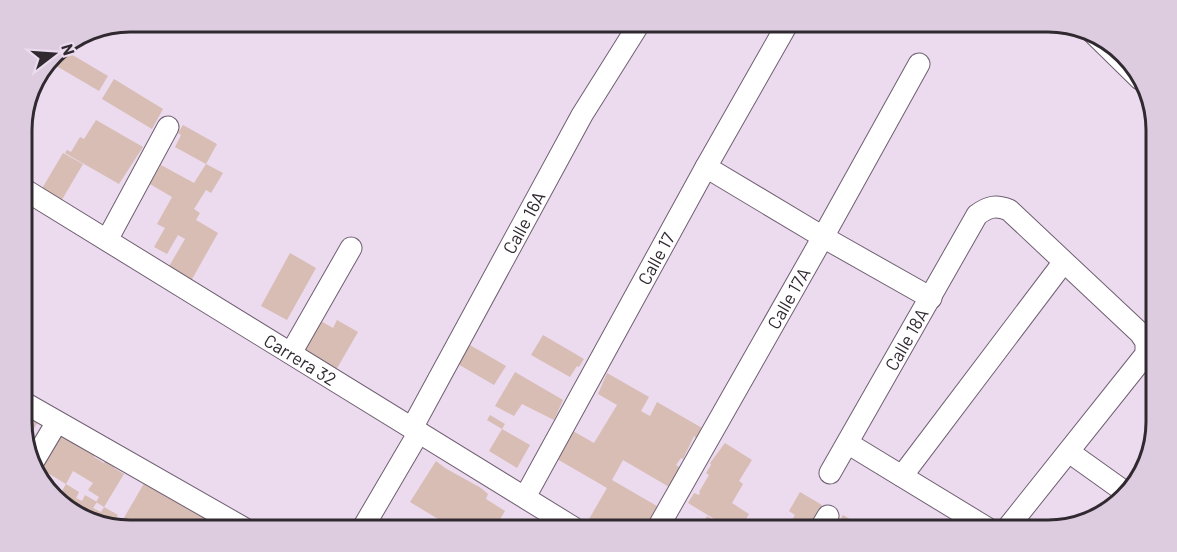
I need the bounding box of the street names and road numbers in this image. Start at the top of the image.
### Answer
street label: Calle 16A [498,187,550,258]
street label: Calle 17 [633,228,679,289]
street label: Calle 17A [762,263,815,333]
street label: Calle 18A [880,304,933,374]
street label: Carrera 32 [260,329,341,390]

